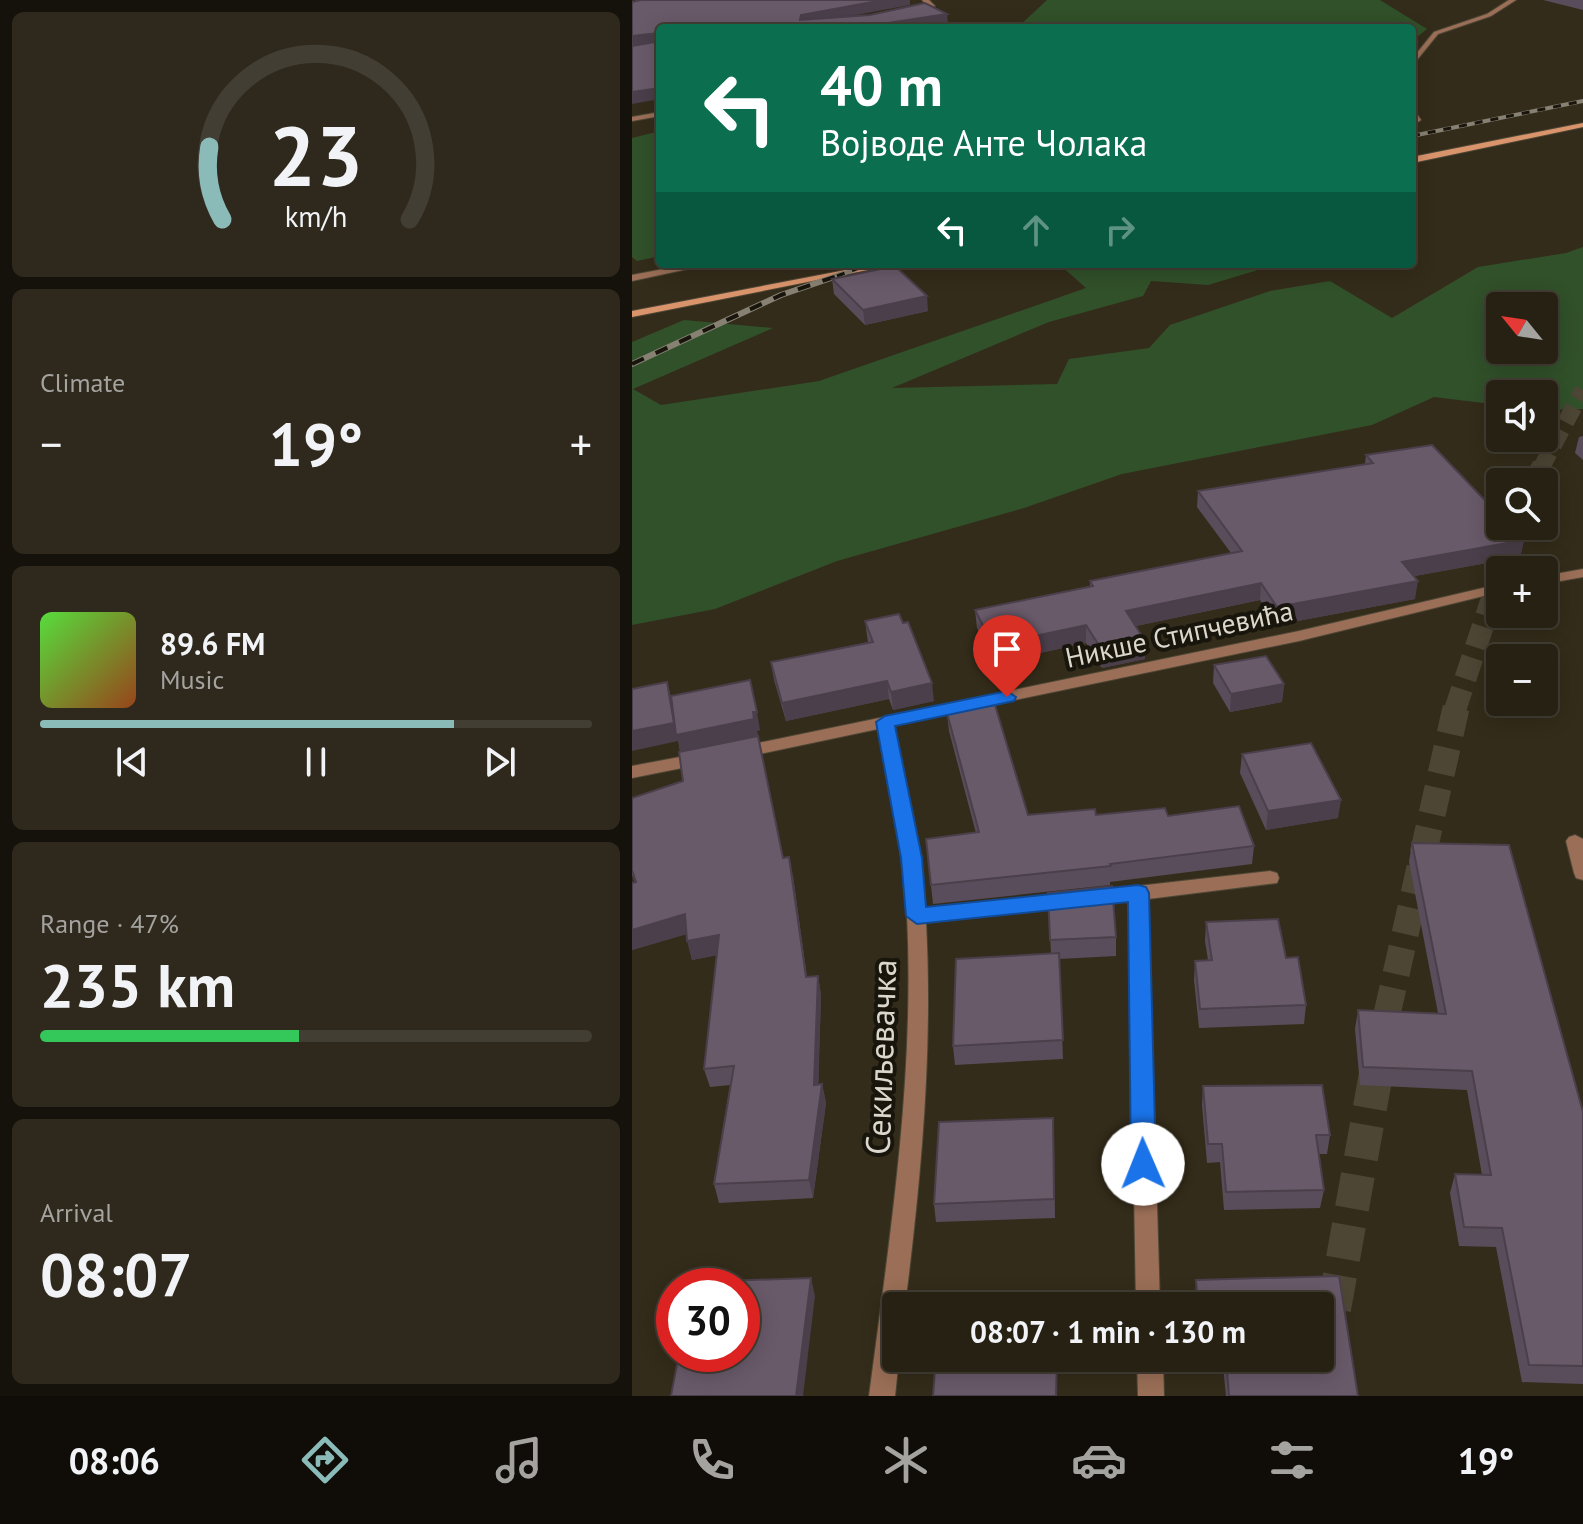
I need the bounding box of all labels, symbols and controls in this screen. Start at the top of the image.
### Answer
text: 40 m [820,49,943,121]
icon: left [688,56,792,160]
text: 23 [269,101,363,209]
text: Војводе Анте Чолака [820,119,1147,166]
text: km/h [285,199,347,236]
icon: left [930,208,974,252]
icon: ahead [1014,208,1058,252]
icon: right [1098,208,1142,252]
north arrow [1486,292,1558,364]
map controls [1486,292,1558,716]
text: Climate [40,366,125,399]
button: sound [1486,380,1558,452]
text: 19° [269,405,363,483]
text: − [40,415,62,472]
text: + [570,415,592,472]
button: search [1486,468,1558,540]
button: + [1486,556,1558,628]
street label: Никше Стипчевића [1062,591,1296,676]
pin [973,615,1041,697]
text: 89.6 FM [160,624,265,663]
icon: arrive [985,627,1029,671]
button: − [1486,644,1558,716]
text: Music [160,663,224,696]
icon: previous [110,740,154,784]
icon: pause [294,740,338,784]
icon: next [478,740,522,784]
text: Range · 47% [40,907,179,940]
text: 235 km [40,946,235,1024]
street label: Секиљевачка [855,958,905,1156]
position arrow [1101,1122,1185,1206]
text: Arrival [40,1196,113,1229]
text: 08:07 [40,1235,192,1313]
speed limit sign: 30 [656,1268,760,1372]
text: 08:07 · 1 min · 130 m [970,1312,1246,1351]
icon: directions [297,1432,353,1488]
icon: music [491,1432,547,1488]
icon: phone [684,1432,740,1488]
icon: climate [878,1432,934,1488]
icon: car [1071,1432,1127,1488]
icon: filters [1264,1432,1320,1488]
text: 08:06 [69,1437,160,1484]
text: 19° [1458,1437,1514,1484]

